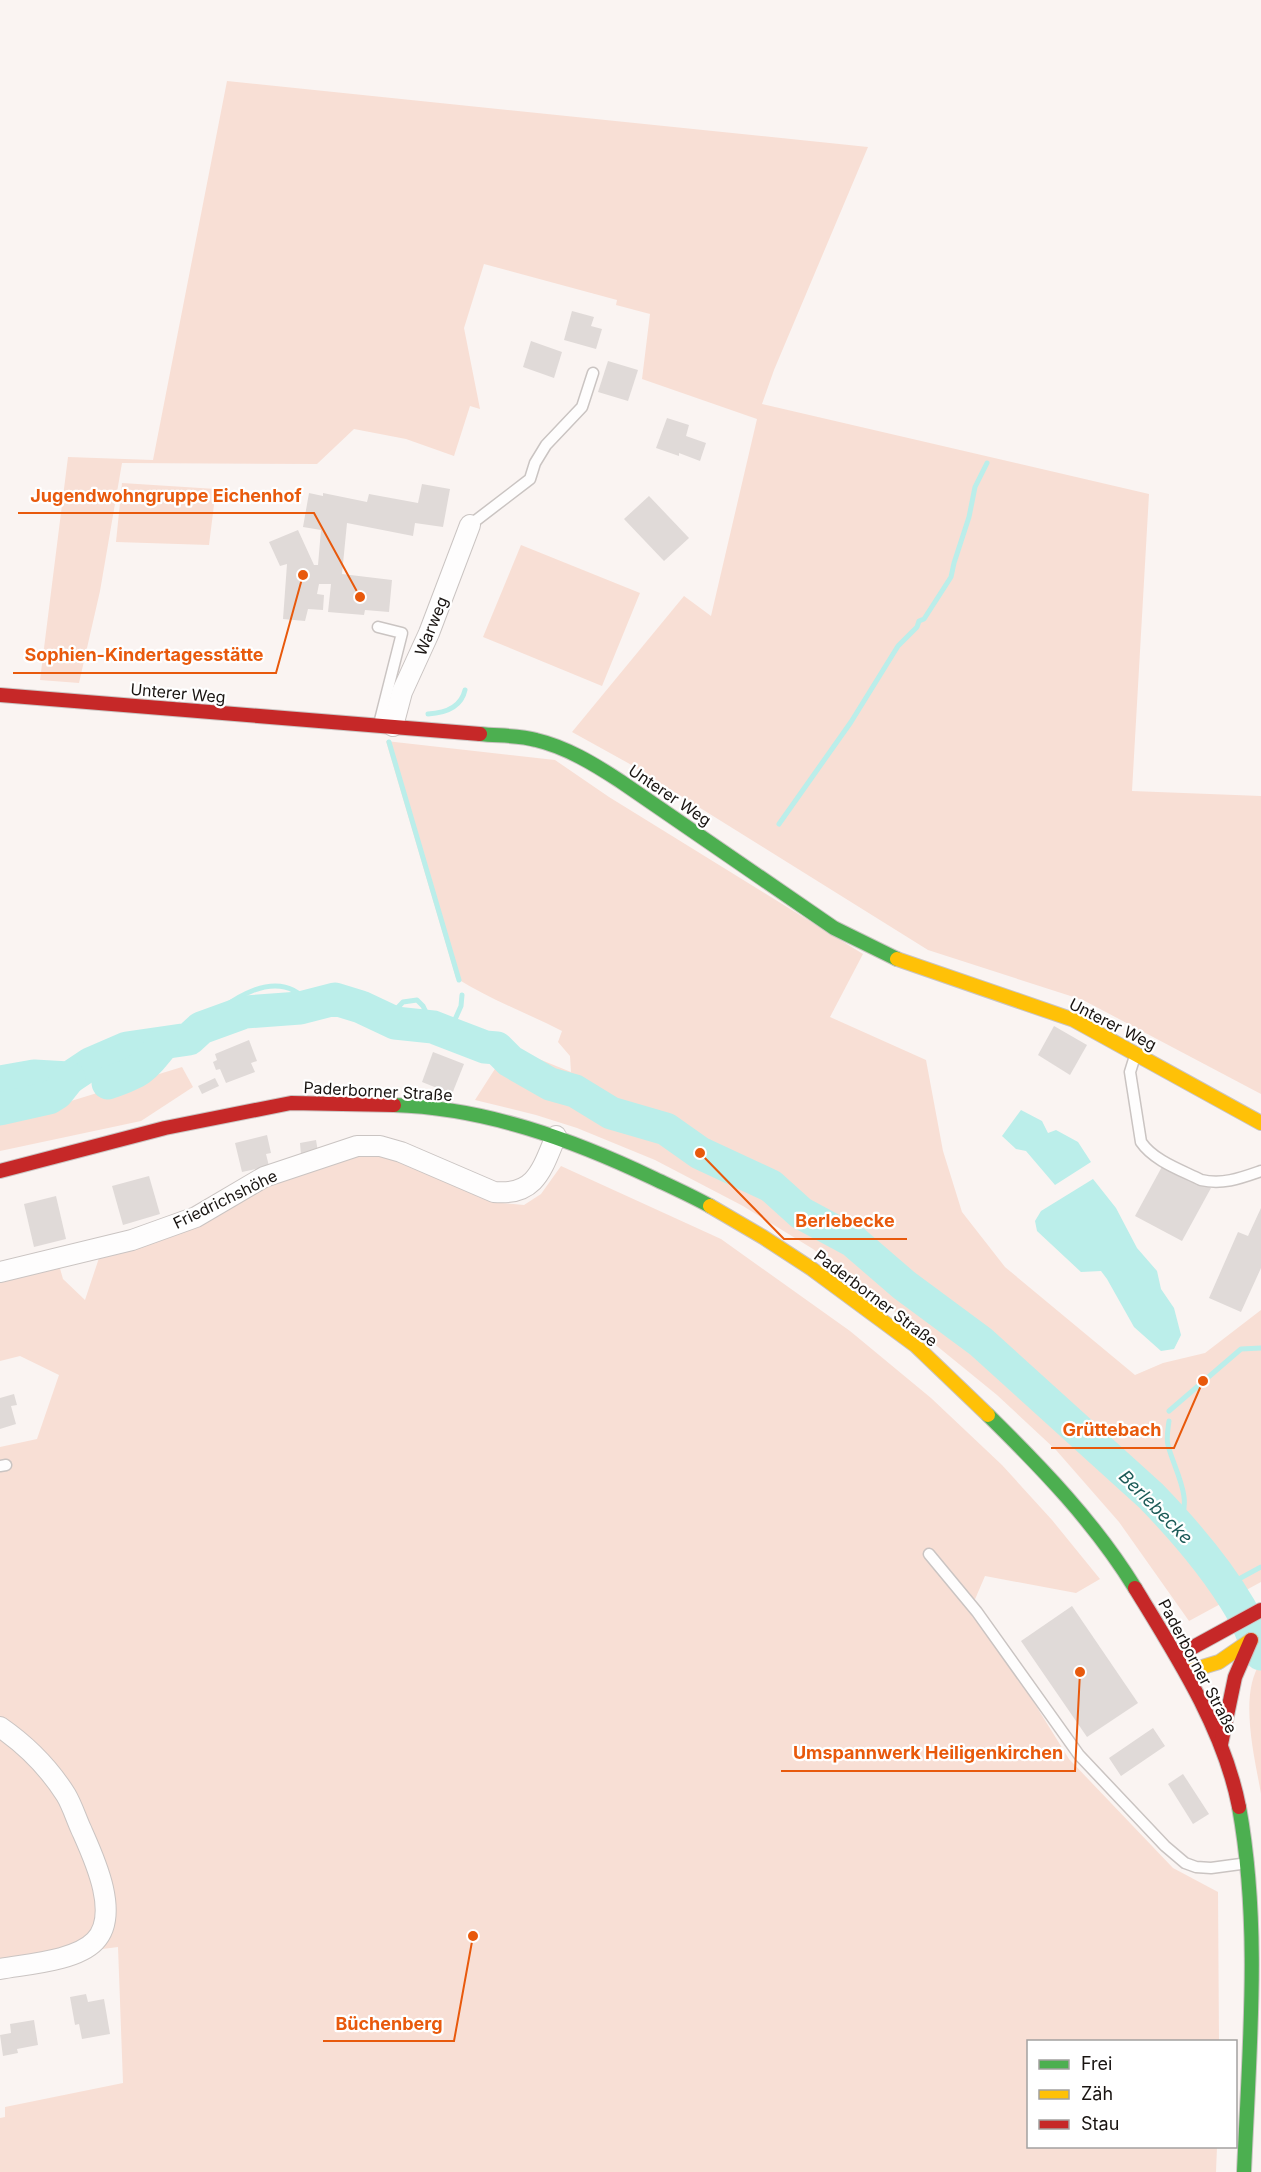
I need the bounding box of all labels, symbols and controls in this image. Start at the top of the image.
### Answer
callout: Jugendwohngruppe Eichenhof [18,477,314,513]
text: Jugendwohngruppe Eichenhof [30,485,302,506]
street label: Warweg [410,593,452,659]
callout: Sophien-Kindertagesstätte [13,637,276,673]
text: Sophien-Kindertagesstätte [24,644,264,665]
street label: Unterer Weg [130,679,226,707]
street label: Unterer Weg [625,760,715,830]
street label: Unterer Weg [1066,993,1160,1055]
street label: Paderborner Straße [303,1077,453,1105]
street label: Friedrichshöhe [170,1165,280,1233]
callout: Berlebecke [784,1203,907,1239]
text: Berlebecke [795,1210,895,1231]
street label: Paderborner Straße [810,1245,942,1351]
callout: Grüttebach [1051,1412,1174,1448]
text: Grüttebach [1063,1419,1161,1440]
water label: Berlebecke [1115,1466,1197,1548]
street label: Paderborner Straße [1154,1595,1242,1737]
callout: Umspannwerk Heiligenkirchen [781,1735,1075,1771]
text: Umspannwerk Heiligenkirchen [793,1742,1063,1763]
callout: Büchenberg [323,2005,454,2041]
text: Büchenberg [335,2013,443,2034]
legend [1027,2040,1237,2148]
text: Frei [1081,2053,1112,2074]
text: Zäh [1081,2083,1113,2104]
text: Stau [1081,2113,1119,2134]

